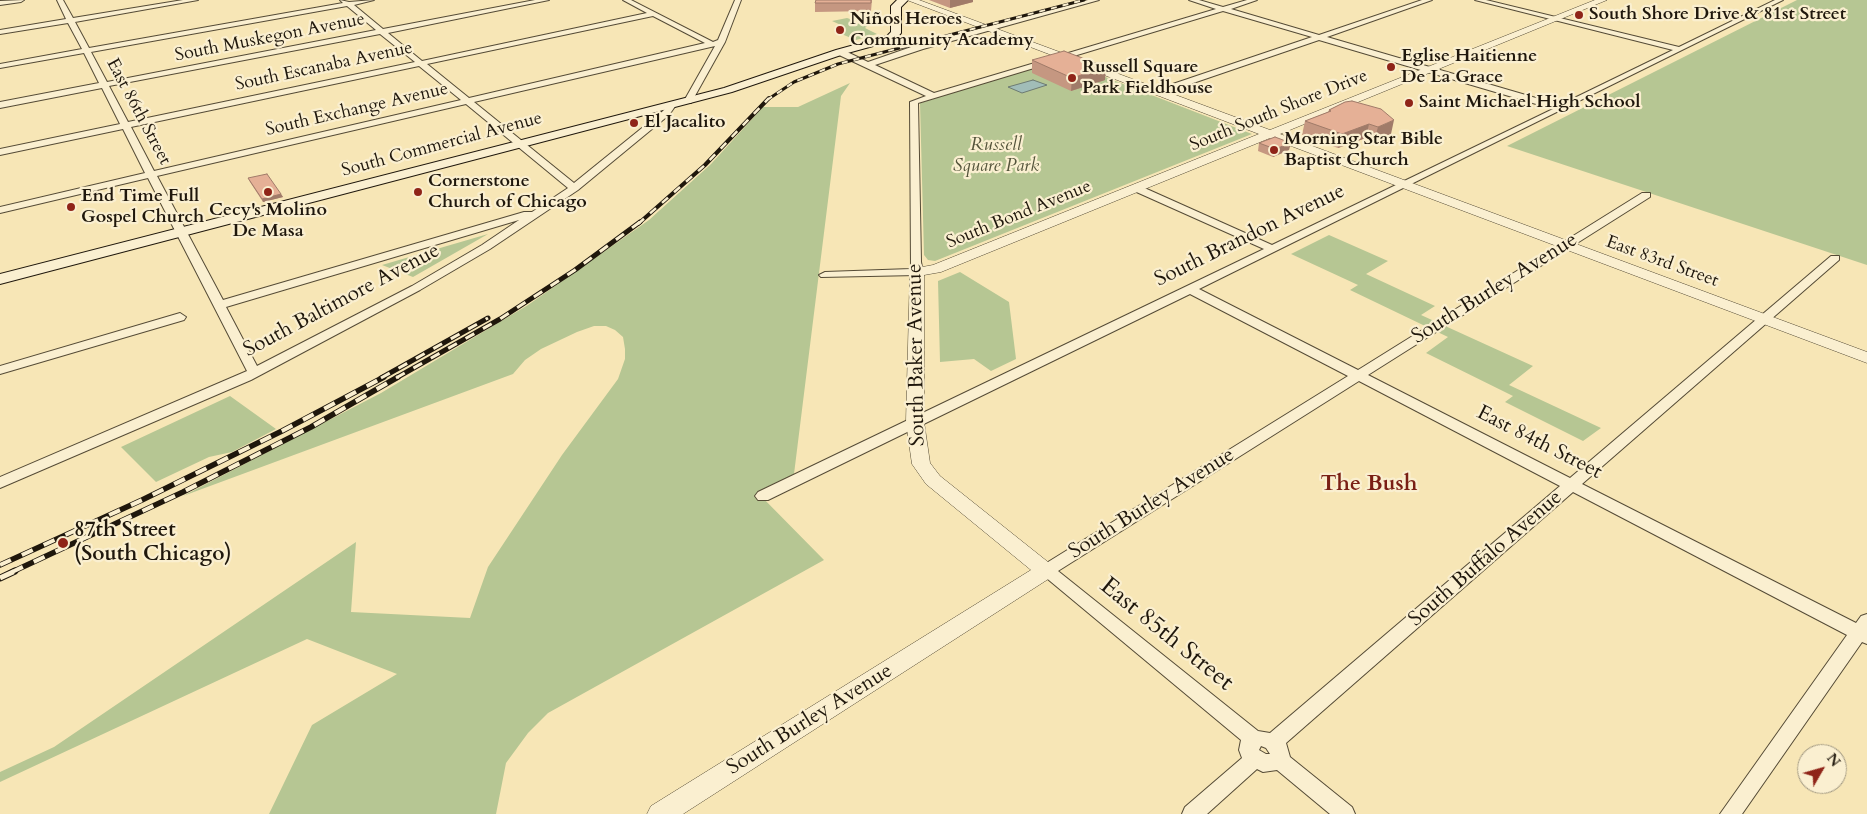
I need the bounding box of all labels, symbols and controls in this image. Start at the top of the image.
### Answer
place label: South Shore Drive & 81st Street [1589,4,1846,26]
street label: South Muskegon Avenue [173,9,367,67]
place label: Niños Heroes Community Academy [850,9,1034,52]
marker: South Shore Drive & 81st Street [1573,9,1585,21]
marker: Niños Heroes Community Academy [834,24,846,36]
street label: South Escanaba Avenue [233,38,415,96]
place label: Eglise Haitienne De La Grace [1401,46,1537,88]
street label: East 86th Street [101,55,175,169]
place label: Russell Square Park Fieldhouse [1082,57,1213,100]
marker: Eglise Haitienne De La Grace [1385,61,1397,73]
street label: South South Shore Drive [1187,65,1371,157]
marker: Russell Square Park Fieldhouse [1066,72,1078,84]
street label: South Exchange Avenue [264,78,450,142]
place label: Saint Michael High School [1419,92,1640,114]
marker: Saint Michael High School [1403,97,1415,109]
street label: South Commercial Avenue [339,108,545,182]
place label: El Jacalito [644,112,726,134]
marker: El Jacalito [628,117,640,129]
place label: Morning Star Bible Baptist Church [1284,129,1443,172]
park label: Russell Square Park [953,135,1039,178]
marker: Morning Star Bible Baptist Church [1268,144,1280,156]
place label: Cornerstone Church of Chicago [428,171,587,213]
street label: South Bond Avenue [944,176,1094,254]
street label: South Brandon Avenue [1151,179,1349,293]
place label: End Time Full Gospel Church [81,186,204,228]
marker: Cecy's Molino De Masa [262,186,274,198]
marker: Cornerstone Church of Chicago [412,186,424,198]
place label: Cecy's Molino De Masa [209,200,327,242]
marker: End Time Full Gospel Church [65,201,77,213]
street label: South Burley Avenue [1408,228,1582,350]
street label: East 83rd Street [1603,232,1721,292]
street label: South Baltimore Avenue [240,239,444,363]
street label: South Baker Avenue [903,263,931,447]
street label: East 84th Street [1472,401,1606,485]
street label: South Burley Avenue [1065,443,1239,565]
district label: The Bush [1321,472,1417,498]
street label: South Buffalo Avenue [1404,485,1568,633]
place label: 87th Street (South Chicago) [74,518,232,568]
marker: 87th Street (South Chicago) [56,536,70,550]
street label: East 85th Street [1093,572,1239,698]
street label: South Burley Avenue [723,659,897,781]
north arrow [1797,744,1847,794]
text: N [1822,749,1845,771]

